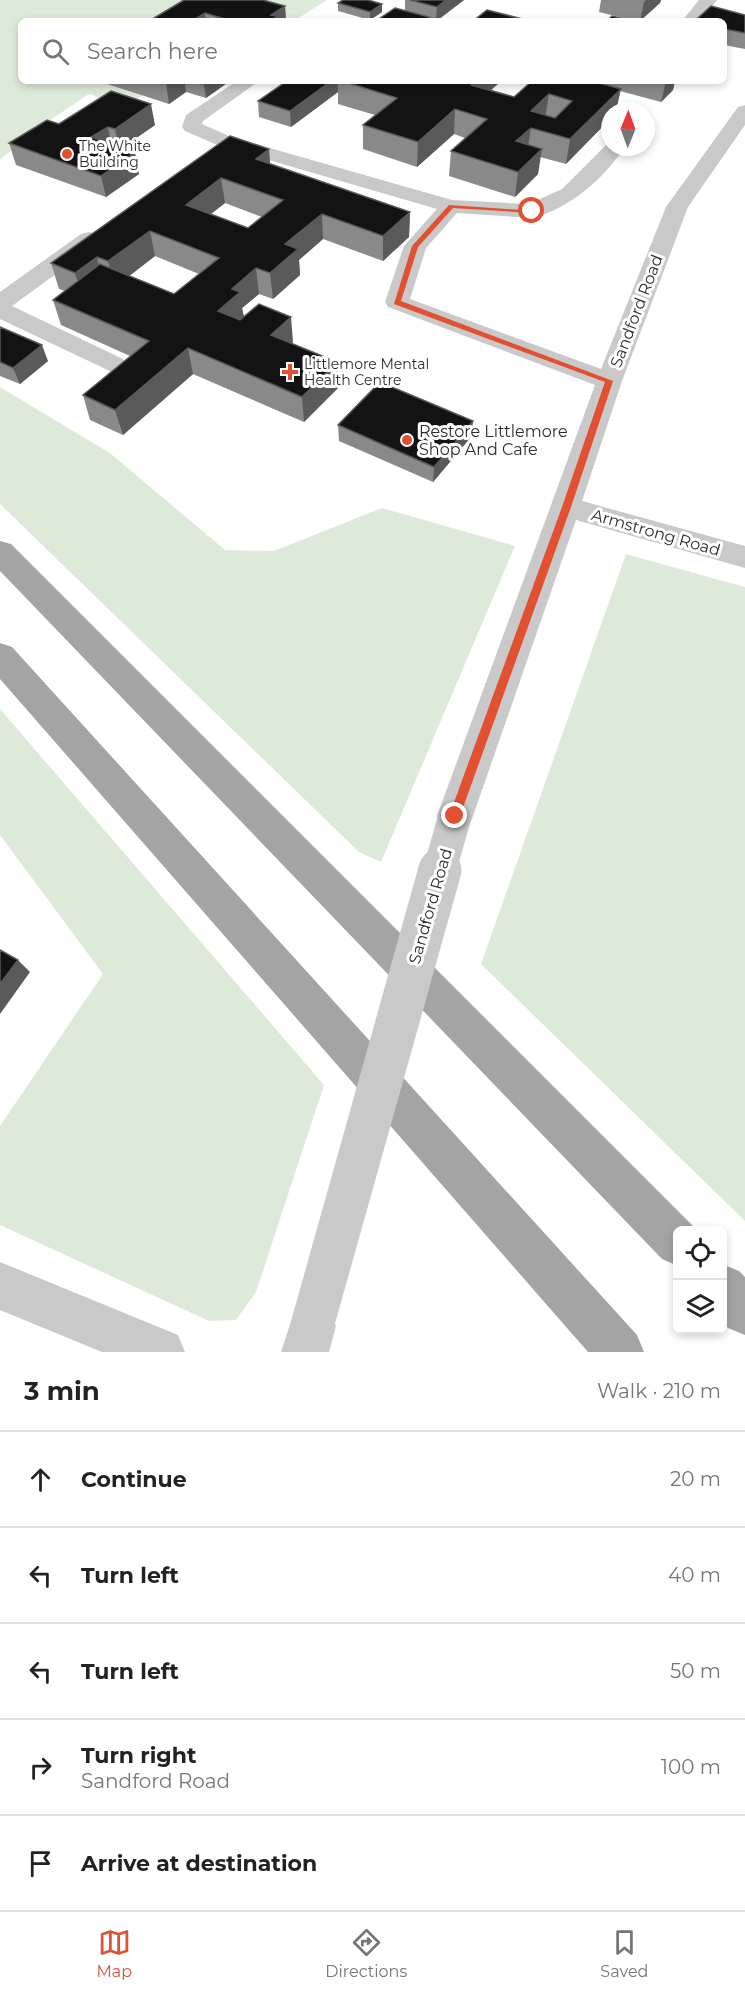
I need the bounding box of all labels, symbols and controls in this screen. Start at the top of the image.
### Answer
search box [18,18,727,84]
icon: search [39,35,72,68]
text: Search here [87,38,218,65]
north arrow [601,102,655,156]
place label: The White Building [79,137,151,171]
marker: The White Building [60,147,74,161]
route start [518,197,544,223]
street label: Sandford Road [606,252,667,370]
place label: Littlemore Mental Health Centre [304,355,429,389]
marker: Littlemore Mental Health Centre [281,363,299,381]
place label: Restore Littlemore Shop And Cafe [419,422,568,459]
marker: Restore Littlemore Shop And Cafe [400,433,414,447]
street label: Armstrong Road [589,505,722,560]
route end [441,802,467,828]
street label: Sandford Road [405,846,456,966]
map controls [673,1226,727,1334]
button: locate [673,1226,727,1280]
button: layers [673,1280,727,1334]
text: 3 min [24,1375,100,1407]
text: Walk · 210 m [597,1379,721,1403]
icon: ahead [24,1463,57,1496]
text: Continue [81,1466,187,1493]
text: 20 m [670,1467,721,1491]
icon: left [24,1559,57,1592]
text: Turn left [81,1562,179,1589]
text: 40 m [668,1563,721,1587]
icon: left [24,1655,57,1688]
text: Turn left [81,1658,179,1685]
text: 50 m [670,1659,721,1683]
text: Turn right [81,1742,196,1769]
icon: right [24,1751,57,1784]
text: 100 m [661,1755,721,1779]
text: Sandford Road [81,1769,230,1793]
icon: arrive [24,1847,57,1880]
text: Arrive at destination [81,1850,317,1877]
tab: Map [97,1926,132,1981]
tab: Directions [325,1926,407,1981]
tab: Saved [600,1926,648,1981]

